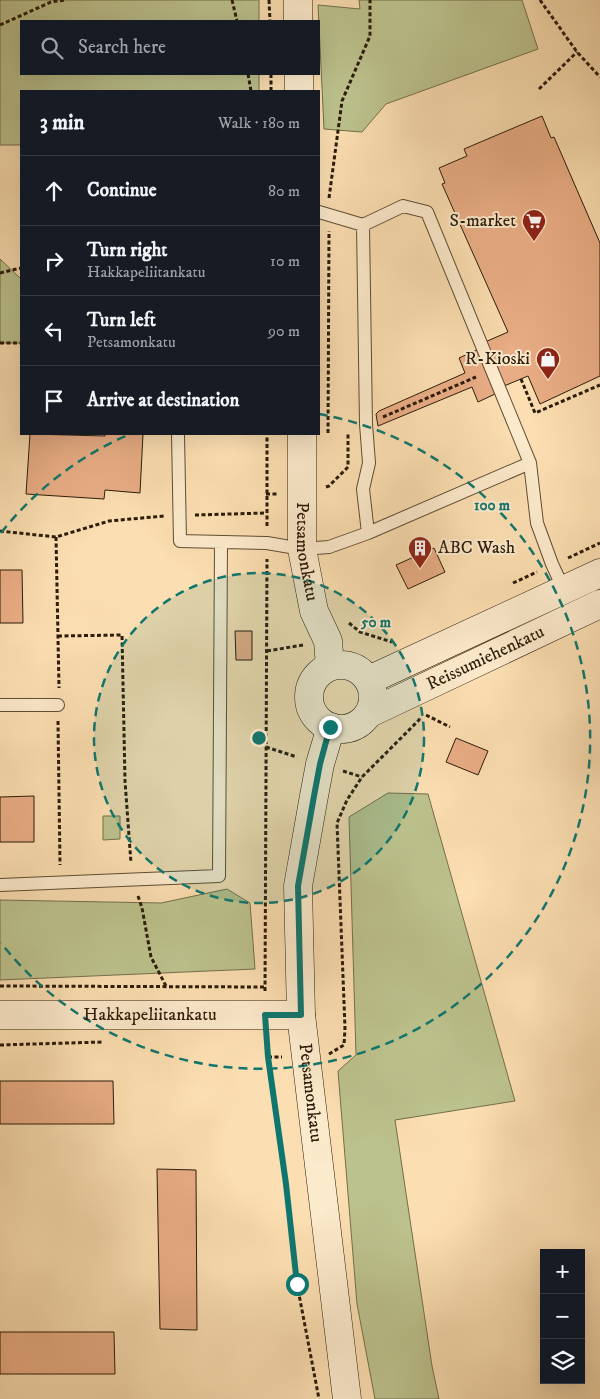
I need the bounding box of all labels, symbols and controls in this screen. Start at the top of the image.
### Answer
search box [20,20,320,75]
icon: search [38,34,66,62]
text: Search here [78,36,166,59]
text: 3 min [40,110,85,136]
text: Walk · 180 m [218,113,300,133]
icon: ahead [40,177,68,205]
text: Continue [87,179,157,202]
text: 80 m [268,181,300,201]
supermarket icon: S-market [521,208,547,242]
place label: S-market [449,210,516,232]
text: Turn right [87,239,167,262]
icon: right [40,247,68,275]
text: 10 m [270,251,300,271]
text: Hakkapeliitankatu [87,262,205,282]
text: Turn left [87,309,156,332]
icon: left [40,317,68,345]
text: 90 m [268,321,300,341]
text: Petsamonkatu [87,332,176,352]
shop icon: R-Kioski [535,346,561,380]
place label: R-Kioski [465,348,530,370]
icon: arrive [40,387,68,415]
text: Arrive at destination [87,389,239,412]
text: 100 m [474,496,511,515]
street label: Petsamonkatu [291,502,323,603]
building icon: ABC Wash [407,535,433,569]
place label: ABC Wash [438,537,516,559]
text: 50 m [360,613,392,632]
street label: Reissumiehenkatu [423,621,548,695]
route end [319,716,342,739]
centre of rings [250,729,268,747]
street label: Hakkapeliitankatu [83,1004,217,1026]
street label: Petsamonkatu [293,1042,327,1144]
map controls [540,1249,585,1384]
button: + [540,1249,585,1294]
route start [286,1273,309,1296]
button: − [540,1294,585,1339]
button: layers [540,1339,585,1384]

